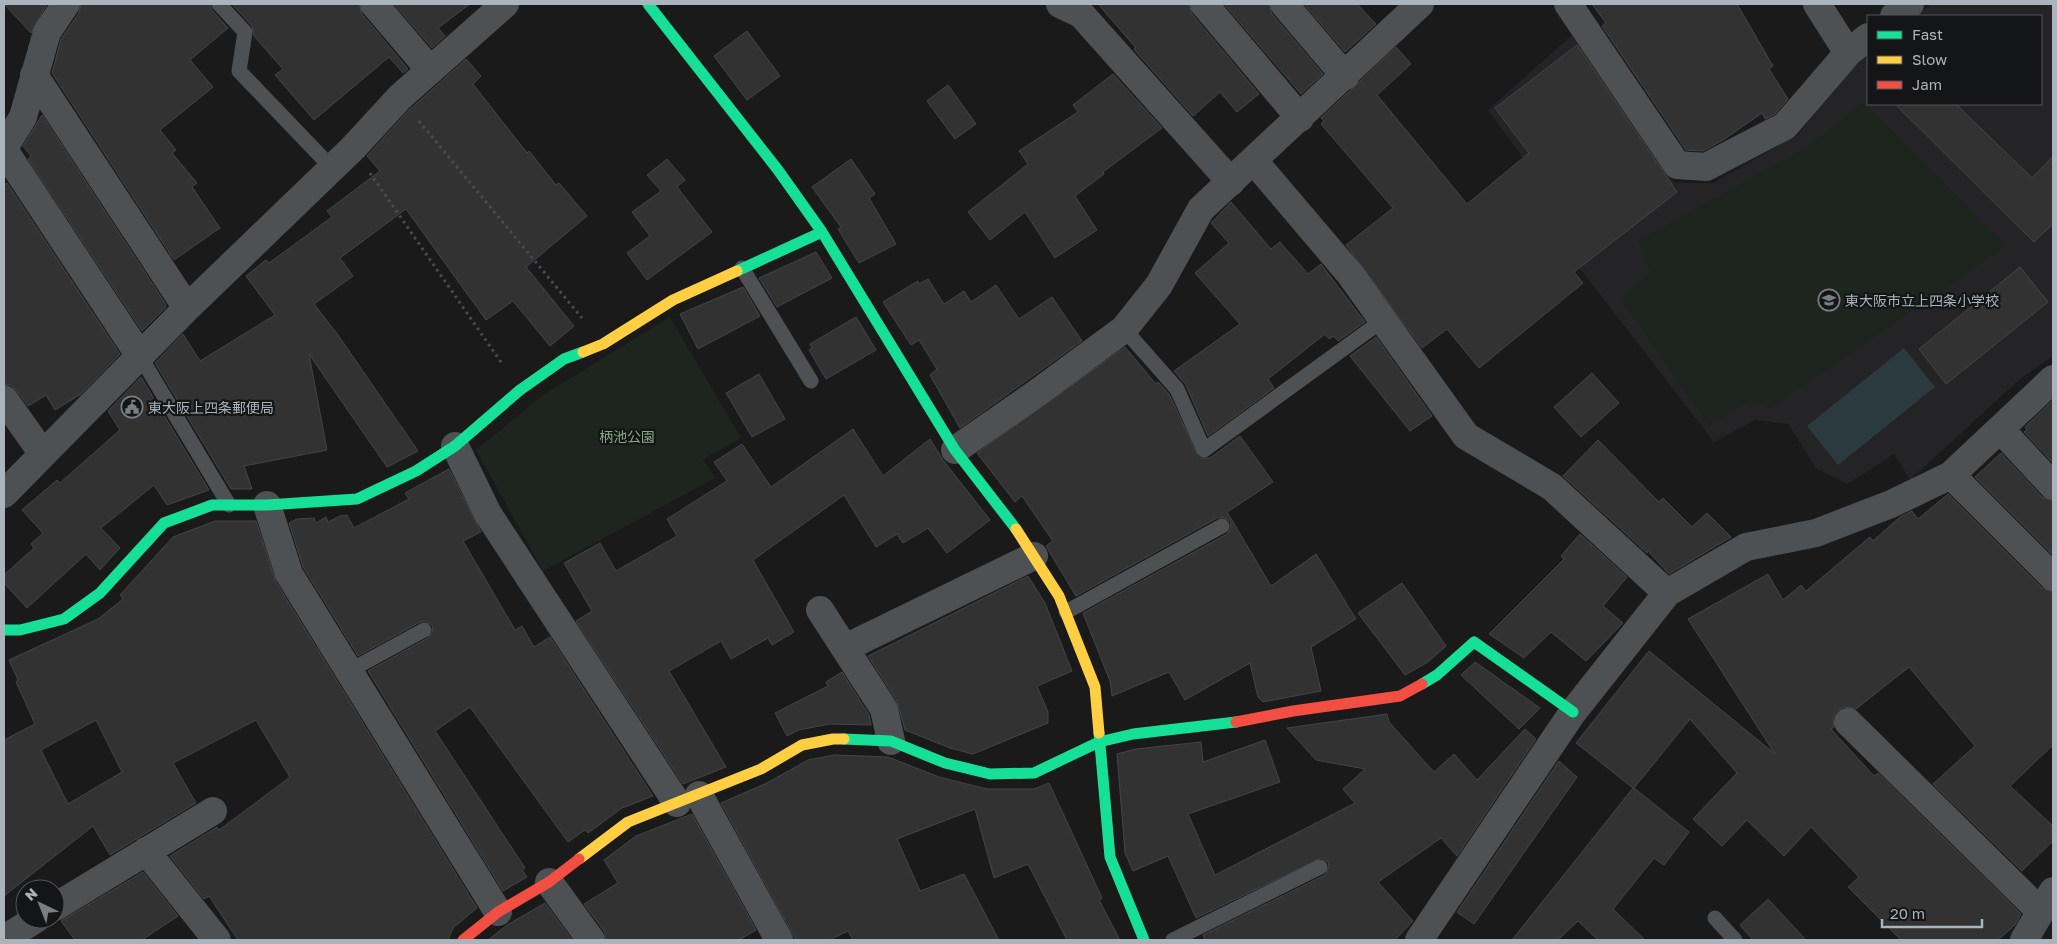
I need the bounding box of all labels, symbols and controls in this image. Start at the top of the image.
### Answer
legend [1867,15,2042,105]
text: Fast [1912,25,1943,43]
text: Slow [1912,50,1947,68]
text: Jam [1912,75,1942,93]
school or university icon: 東大阪市立上四条小学校 [1817,288,1841,312]
place label: 東大阪市立上四条小学校 [1845,292,1999,309]
public building icon: 東大阪上四条郵便局 [120,395,144,419]
place label: 東大阪上四条郵便局 [148,399,274,416]
park label: 柄池公園 [599,428,655,445]
north arrow [15,879,65,929]
text: N [21,884,40,904]
scale bar [1882,896,1982,928]
text: 20 m [1890,904,1925,922]

